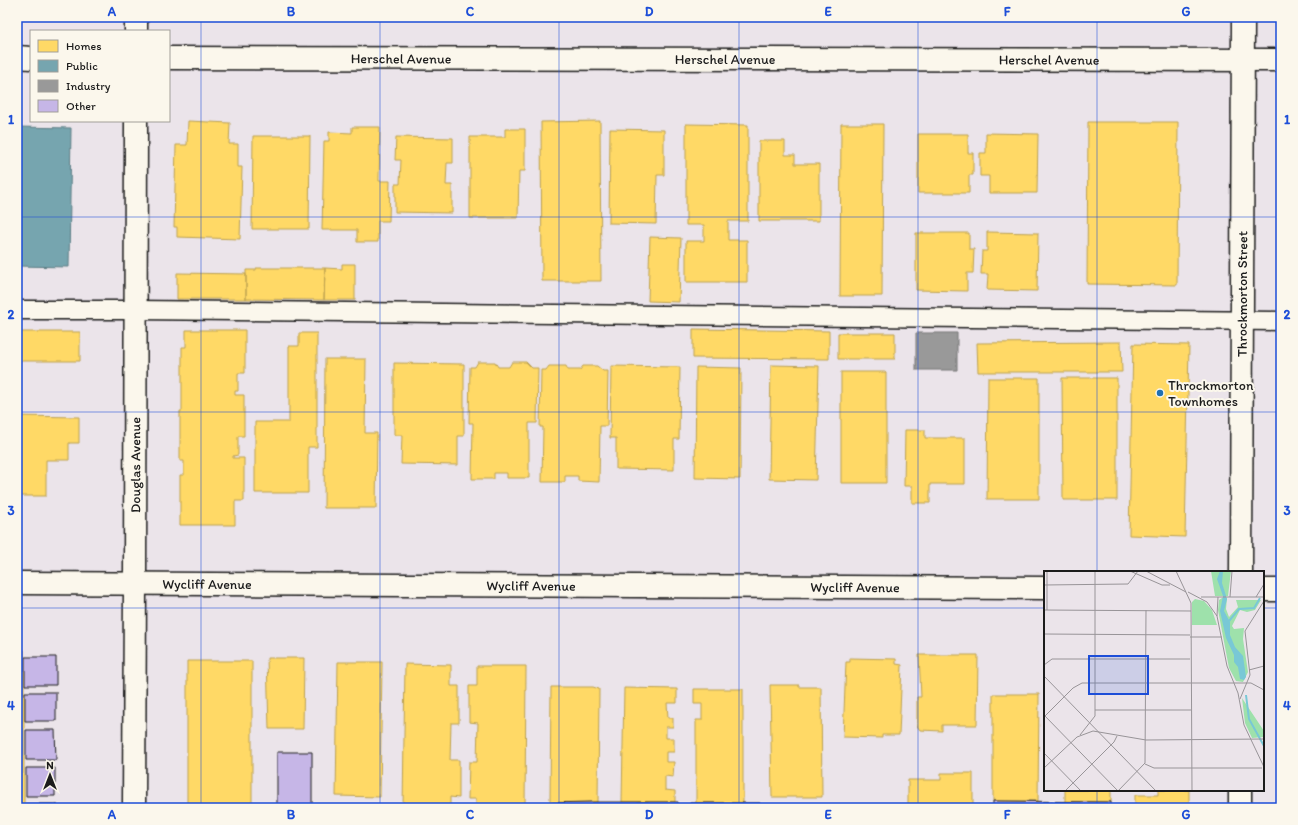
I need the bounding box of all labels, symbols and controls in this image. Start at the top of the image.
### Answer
text: A [107,4,117,19]
text: B [287,4,296,19]
text: C [466,4,475,19]
text: D [645,4,654,19]
text: E [824,4,832,19]
text: F [1004,4,1011,19]
text: G [1182,4,1191,19]
legend [30,30,170,122]
text: Homes [66,39,102,53]
street label: Herschel Avenue [351,50,452,68]
street label: Herschel Avenue [675,51,776,68]
street label: Herschel Avenue [999,51,1100,69]
text: Public [66,59,98,73]
text: Industry [66,79,111,93]
text: Other [66,99,96,113]
text: 1 [8,112,14,127]
text: 1 [1284,112,1290,127]
street label: Throckmorton Street [1234,231,1251,357]
text: 2 [8,307,15,322]
text: 2 [1284,307,1291,322]
place label: Throckmorton Townhomes [1168,377,1254,410]
marker: Throckmorton Townhomes [1155,388,1165,398]
street label: Douglas Avenue [127,417,144,513]
text: 3 [7,503,15,518]
text: 3 [1283,503,1291,518]
inset map [1044,571,1264,791]
street label: Wycliff Avenue [162,576,252,593]
street label: Wycliff Avenue [486,577,576,595]
street label: Wycliff Avenue [810,579,900,596]
text: 4 [7,698,15,713]
text: 4 [1283,698,1291,713]
north arrow [30,755,70,795]
text: N [46,759,54,772]
text: A [107,807,117,822]
text: B [287,807,296,822]
text: C [466,807,475,822]
text: D [645,807,654,822]
text: E [824,807,832,822]
text: F [1004,807,1011,822]
text: G [1182,807,1191,822]

